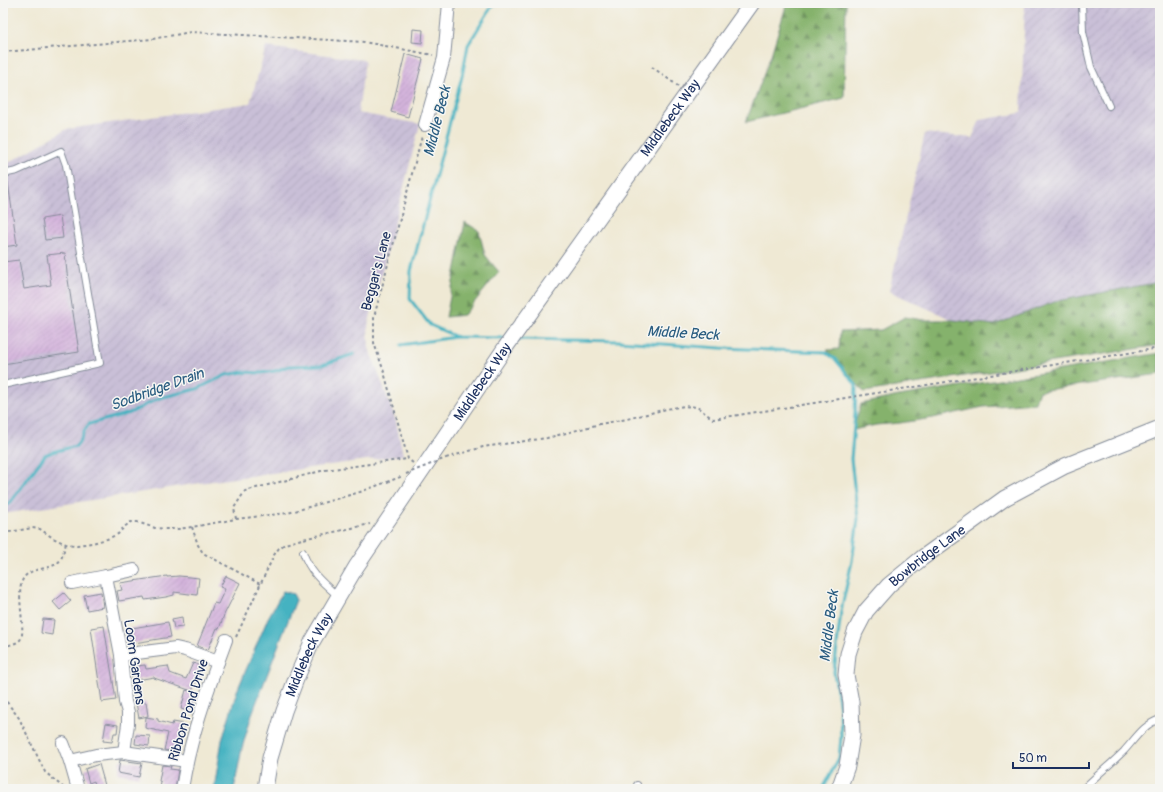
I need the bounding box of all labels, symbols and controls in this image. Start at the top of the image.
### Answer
street label: Middlebeck Way [637,76,704,160]
water label: Middle Beck [420,82,456,158]
street label: Beggar's Lane [358,230,395,313]
water label: Middle Beck [646,322,721,345]
street label: Middlebeck Way [450,340,515,424]
water label: Sodbridge Drain [108,363,208,415]
street label: Bowbridge Lane [886,521,969,591]
water label: Middle Beck [816,587,844,663]
street label: Middlebeck Way [282,610,336,699]
street label: Loom Gardens [120,618,149,707]
street label: Ribbon Pond Drive [165,657,212,763]
scale bar [1013,744,1089,770]
text: 50 m [1019,751,1047,766]

